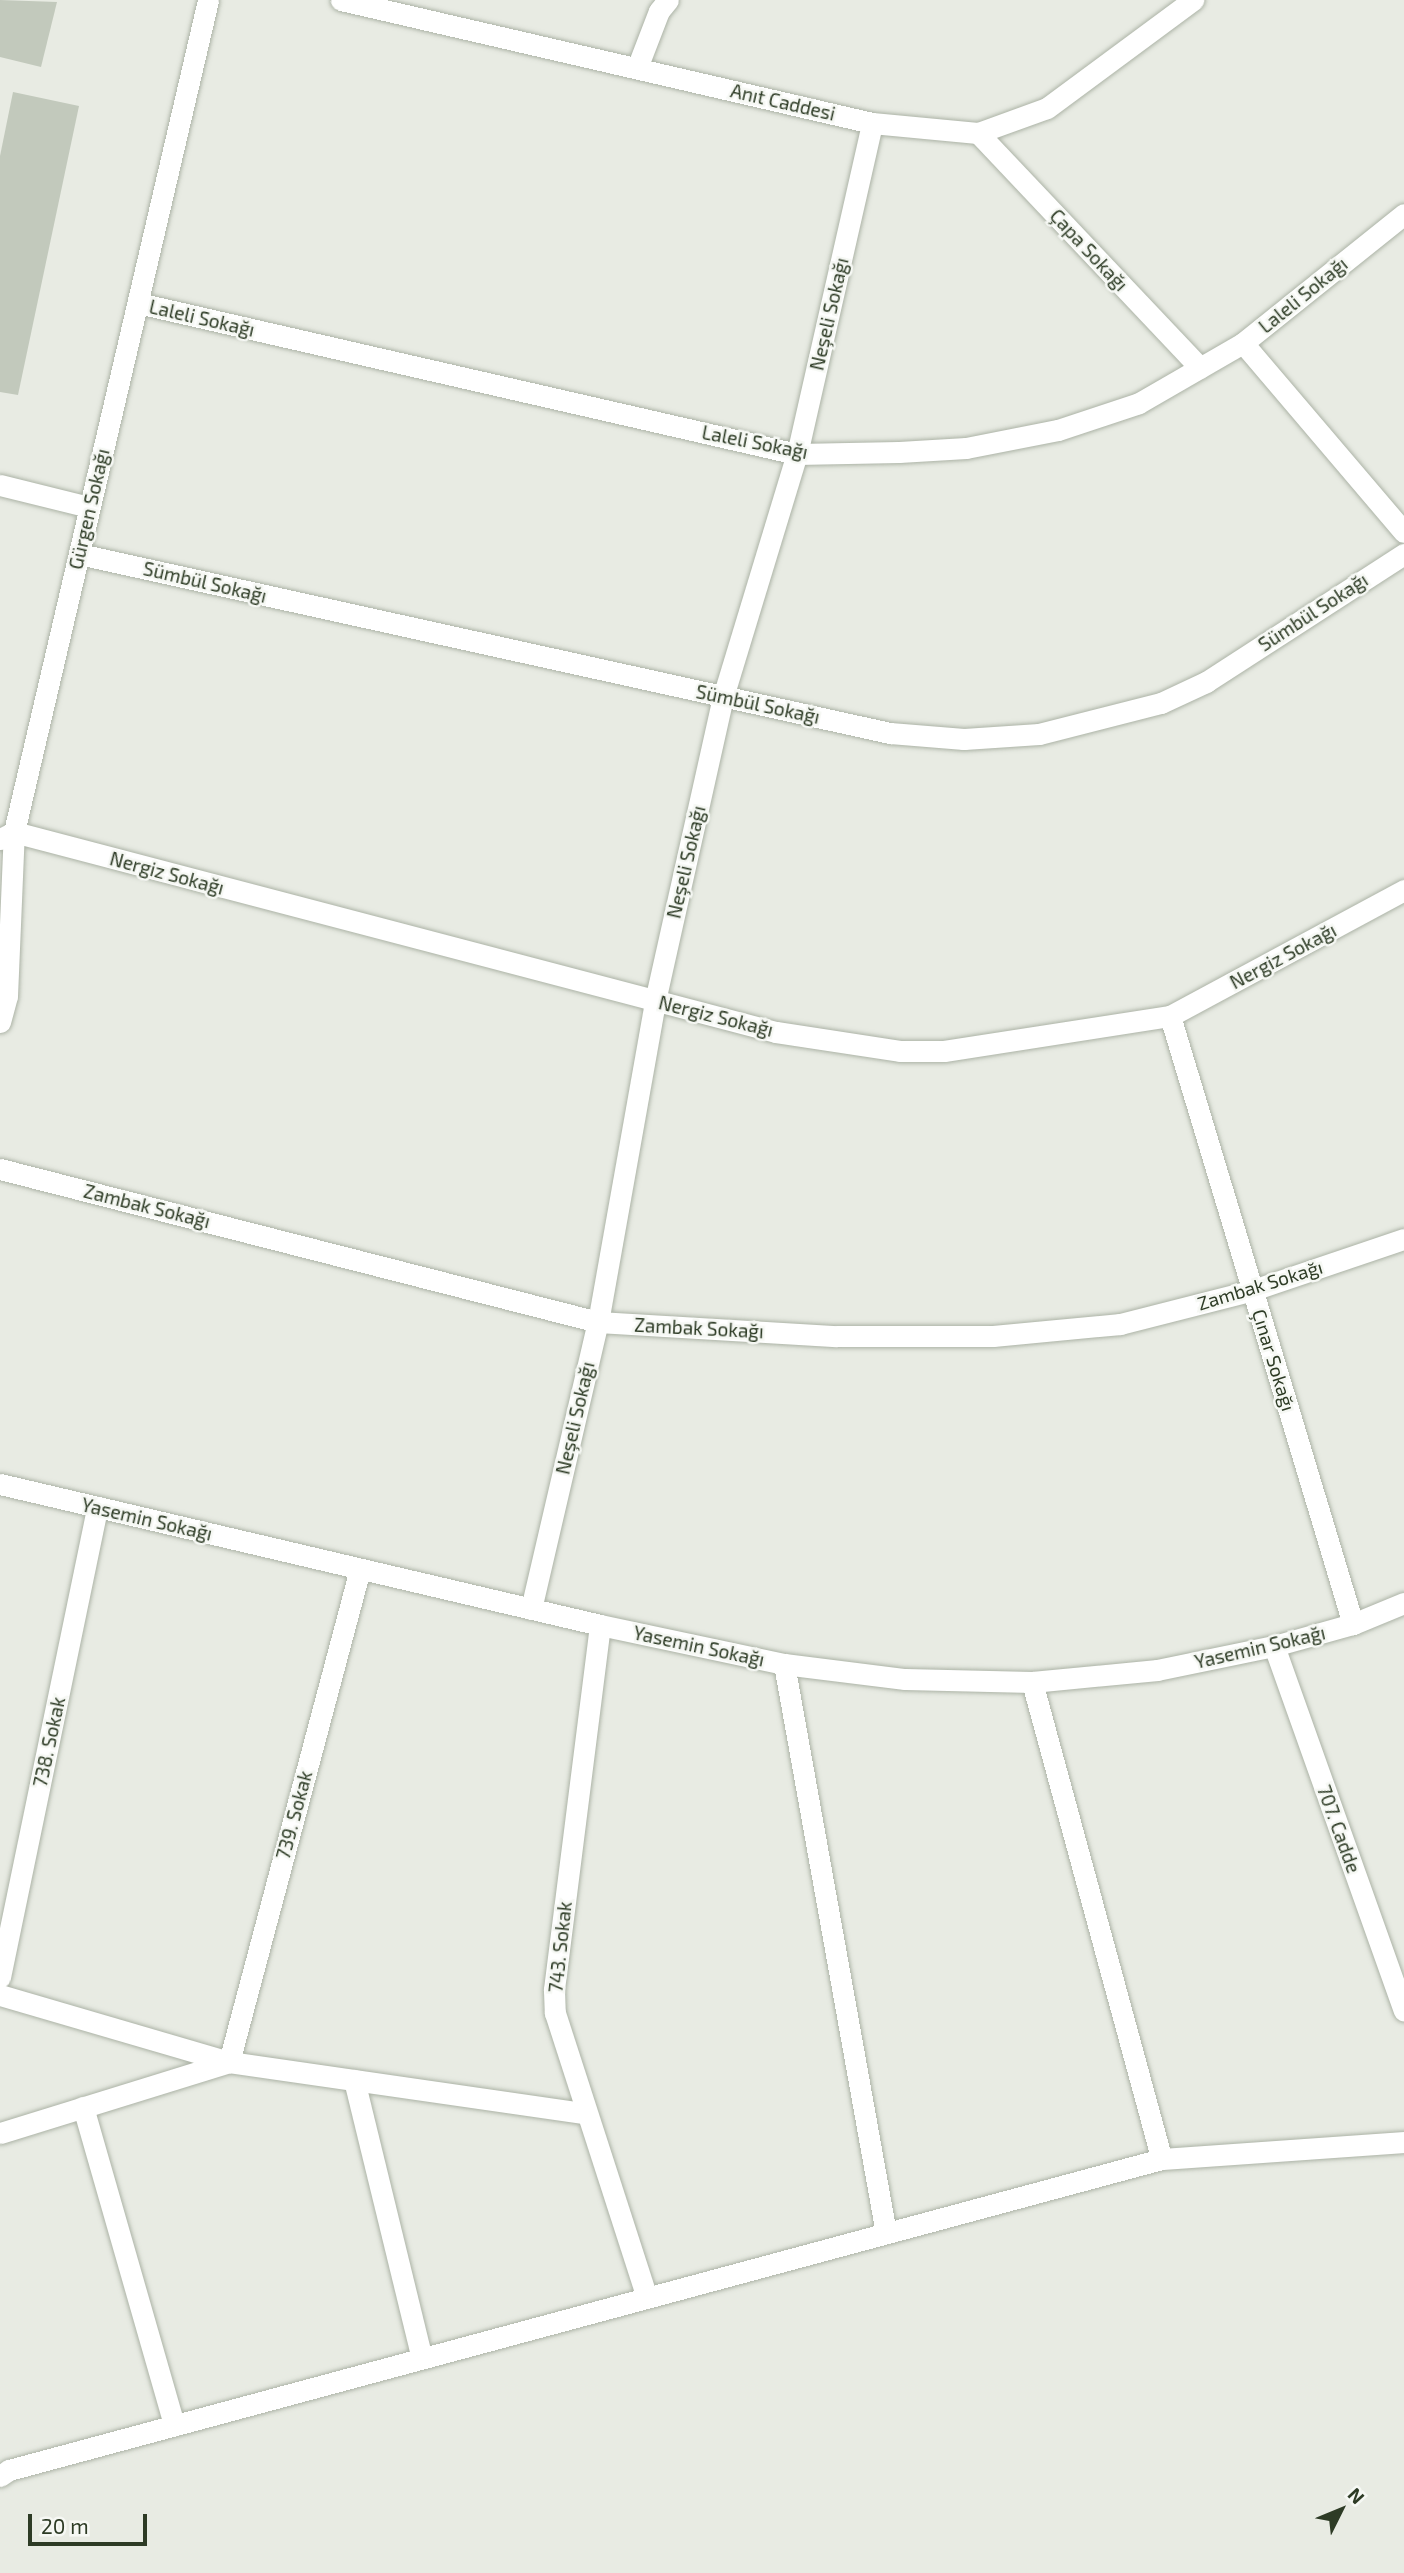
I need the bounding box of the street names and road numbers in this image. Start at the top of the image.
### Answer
street label: Anıt Caddesi [728,79,838,125]
street label: Çapa Sokağı [1045,204,1133,296]
street label: Laleli Sokağı [1254,252,1352,338]
street label: Neşeli Sokağı [805,255,853,373]
street label: Laleli Sokağı [147,295,257,341]
street label: Laleli Sokağı [700,421,810,463]
street label: Gürgen Sokağı [64,446,114,572]
street label: Sümbül Sokağı [141,557,269,607]
street label: Sümbül Sokağı [1254,568,1372,656]
street label: Sümbül Sokağı [694,680,822,728]
street label: Neşeli Sokağı [662,803,710,921]
street label: Nergiz Sokağı [107,847,227,899]
street label: Nergiz Sokağı [1226,918,1340,994]
street label: Nergiz Sokağı [656,991,776,1041]
street label: Zambak Sokağı [81,1179,213,1233]
street label: Zambak Sokağı [1195,1255,1325,1315]
street label: Çınar Sokağı [1248,1306,1300,1414]
street label: Zambak Sokağı [634,1313,764,1343]
street label: Neşeli Sokağı [551,1359,599,1477]
street label: Yasemin Sokağı [79,1493,215,1545]
street label: Yasemin Sokağı [631,1621,767,1671]
street label: Yasemin Sokağı [1192,1621,1328,1673]
street label: 738. Sokak [28,1695,70,1789]
street label: 739. Sokak [271,1768,317,1862]
street label: 707. Cadde [1313,1782,1365,1876]
street label: 743. Sokak [544,1900,576,1994]

